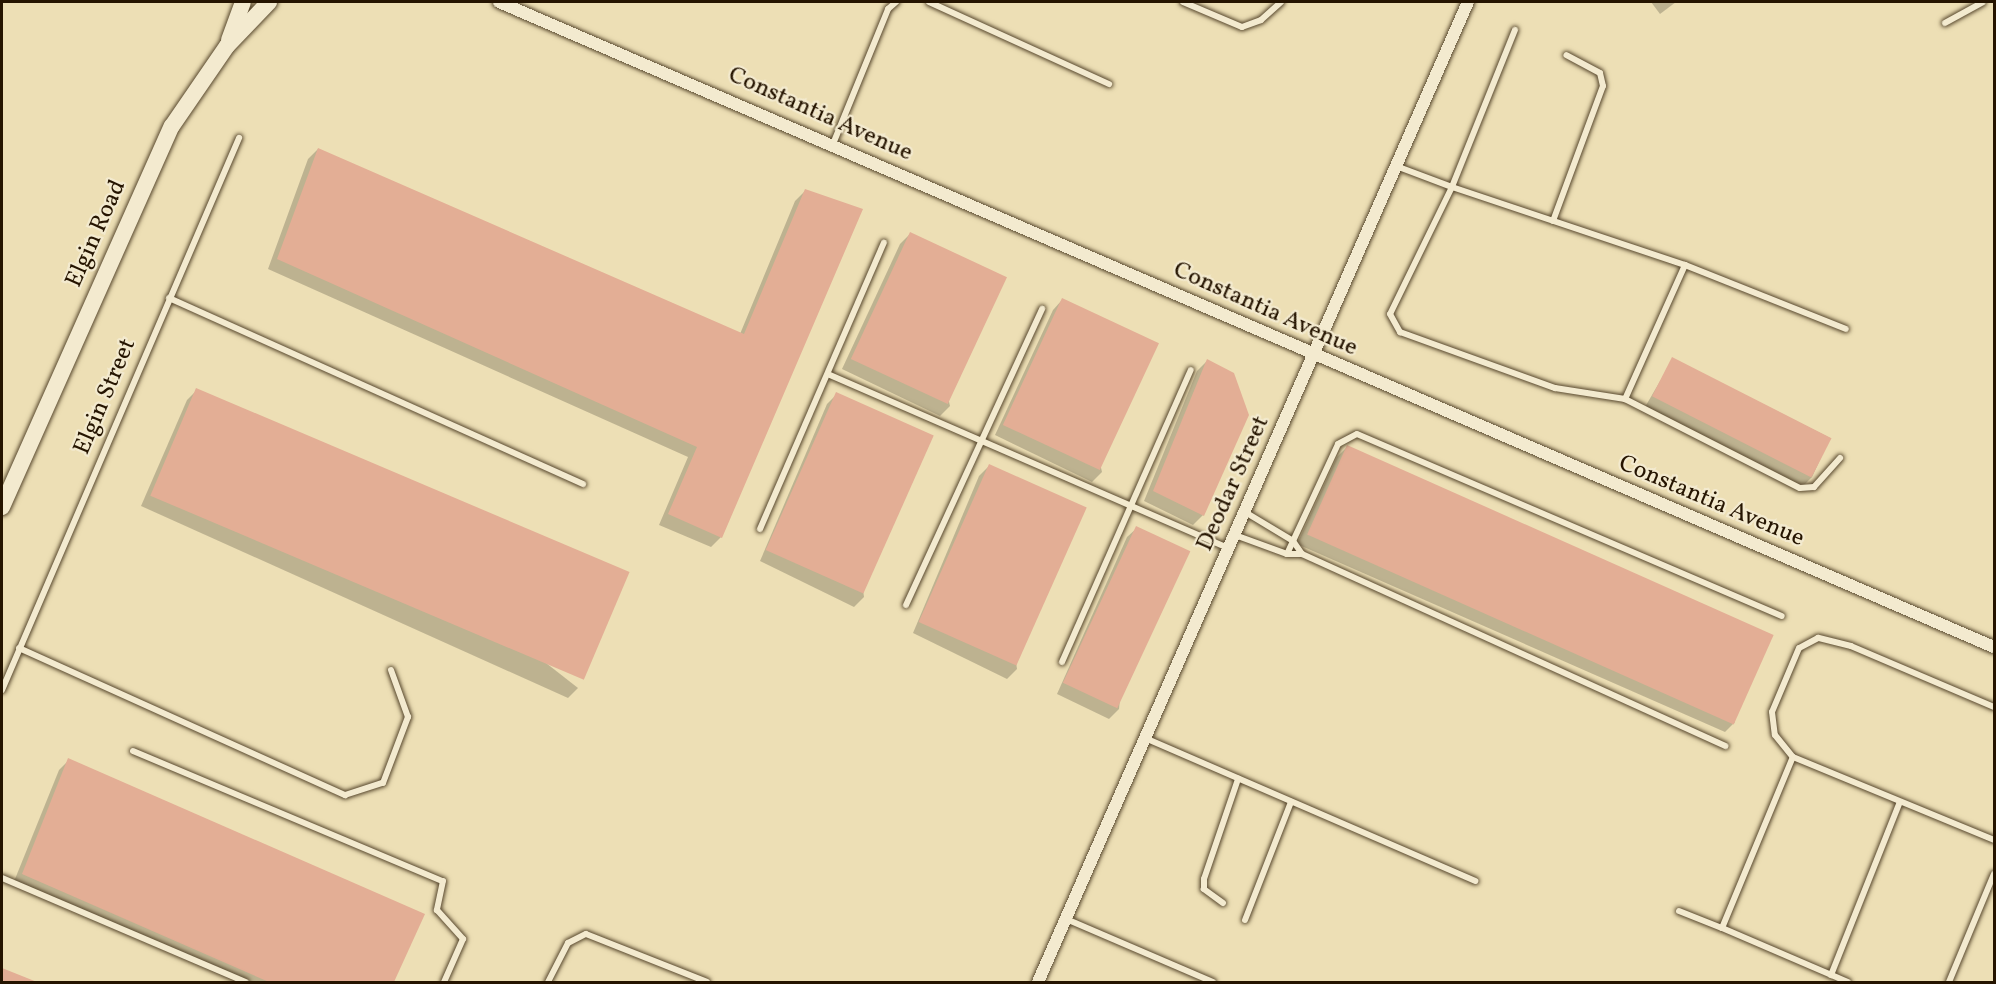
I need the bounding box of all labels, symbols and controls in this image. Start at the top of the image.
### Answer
street label: Constantia Avenue [723,61,917,169]
street label: Elgin Road [61,176,133,292]
street label: Constantia Avenue [1168,256,1362,364]
street label: Elgin Street [69,335,143,459]
street label: Deodar Street [1191,412,1277,556]
street label: Constantia Avenue [1614,450,1808,554]

